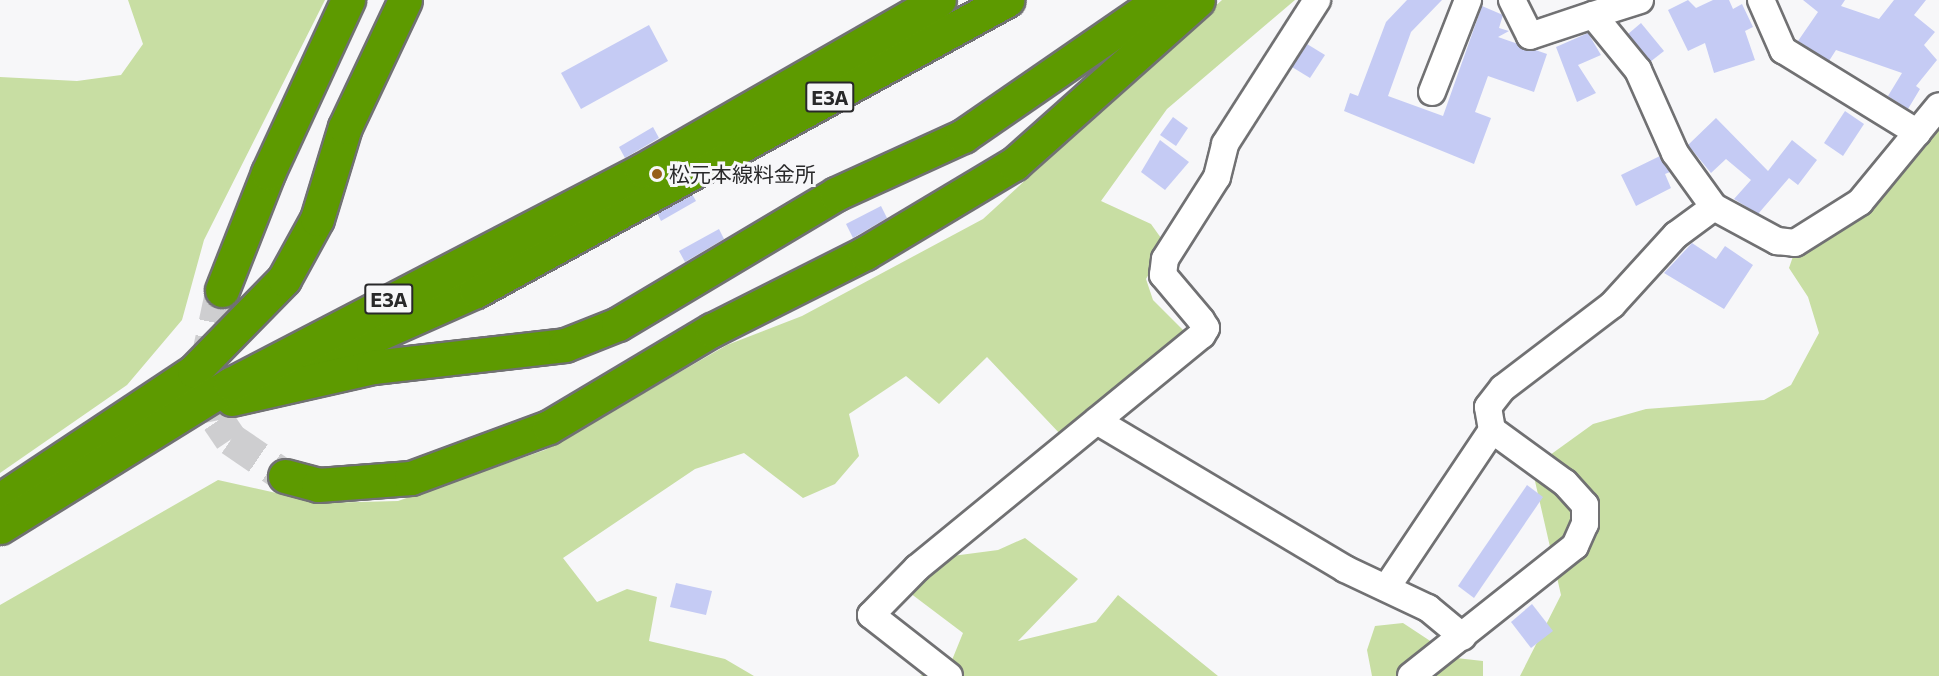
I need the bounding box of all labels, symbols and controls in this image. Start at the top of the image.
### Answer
road number: E3A [804,80,856,114]
place label: 松元本線料金所 [669,161,816,187]
marker: 松元本線料金所 [650,167,664,181]
road number: E3A [364,282,414,316]

